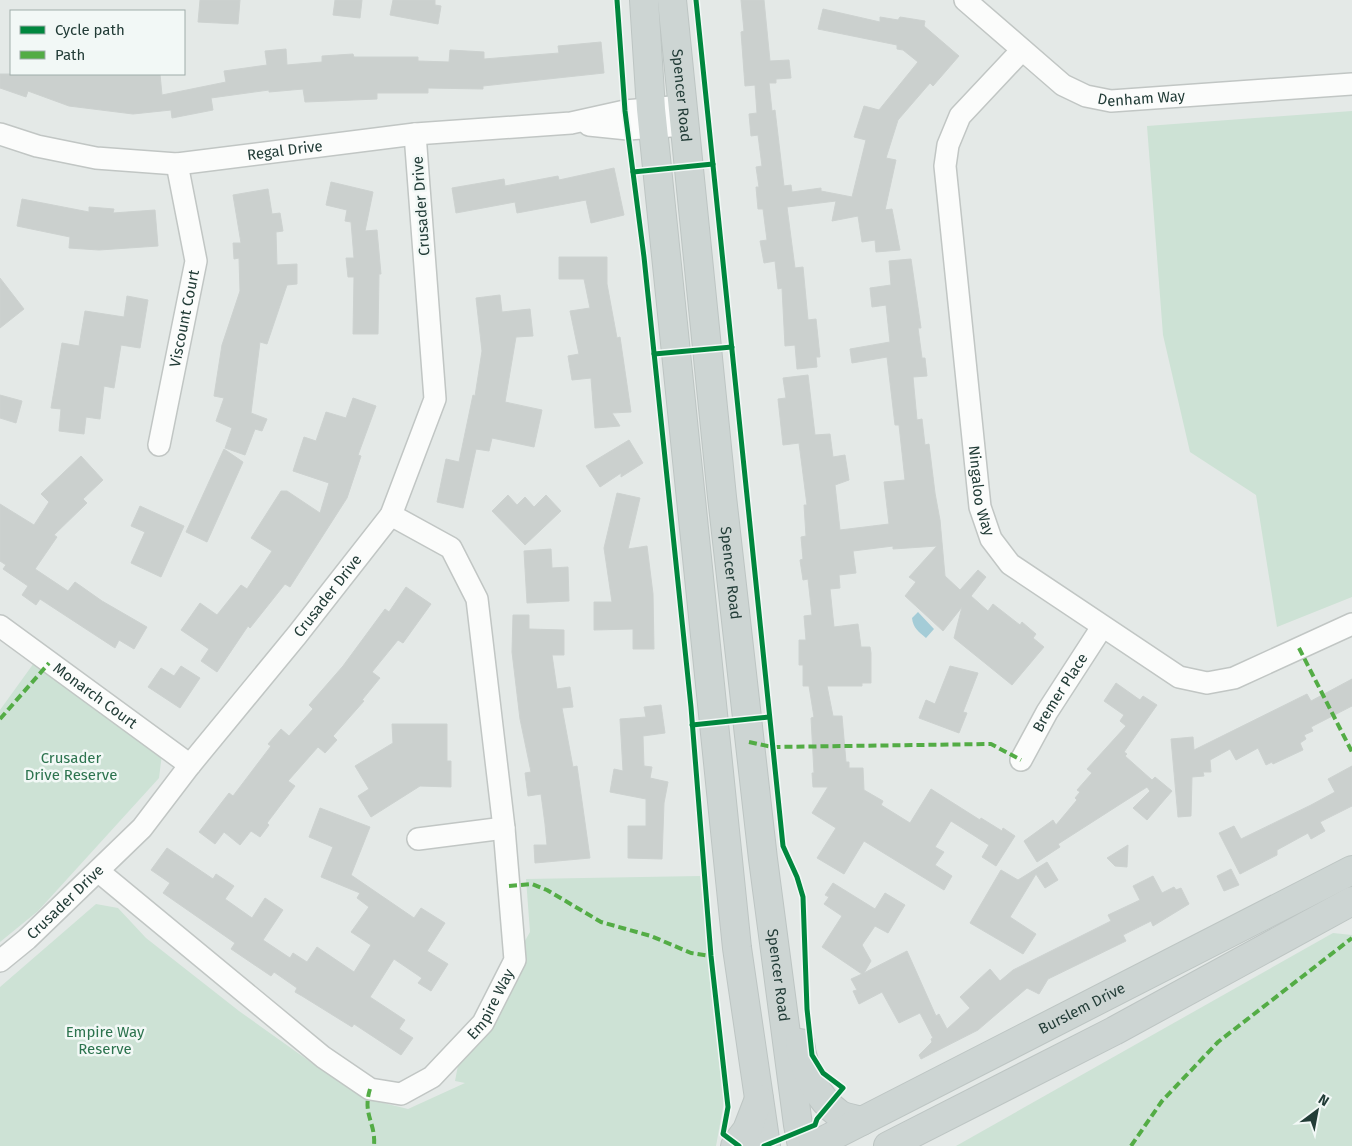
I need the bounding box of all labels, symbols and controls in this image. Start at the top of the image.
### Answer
legend [10,10,185,75]
text: Cycle path [55,21,125,39]
text: Path [55,46,85,64]
street label: Spencer Road [668,48,695,143]
street label: Denham Way [1096,87,1186,110]
street label: Regal Drive [246,137,324,164]
street label: Crusader Drive [409,156,433,256]
street label: Viscount Court [166,268,203,369]
street label: Ningaloo Way [965,444,998,539]
street label: Spencer Road [716,526,745,621]
street label: Crusader Drive [290,551,366,641]
street label: Bremer Place [1029,650,1092,735]
street label: Monarch Court [50,659,141,733]
park label: Crusader Drive Reserve [25,749,117,784]
street label: Crusader Drive [23,861,107,943]
street label: Spencer Road [763,928,793,1023]
street label: Empire Way [463,965,518,1043]
street label: Burslem Drive [1035,979,1128,1038]
park label: Empire Way Reserve [66,1023,145,1058]
north arrow [1292,1086,1342,1136]
text: N [1315,1091,1332,1110]

